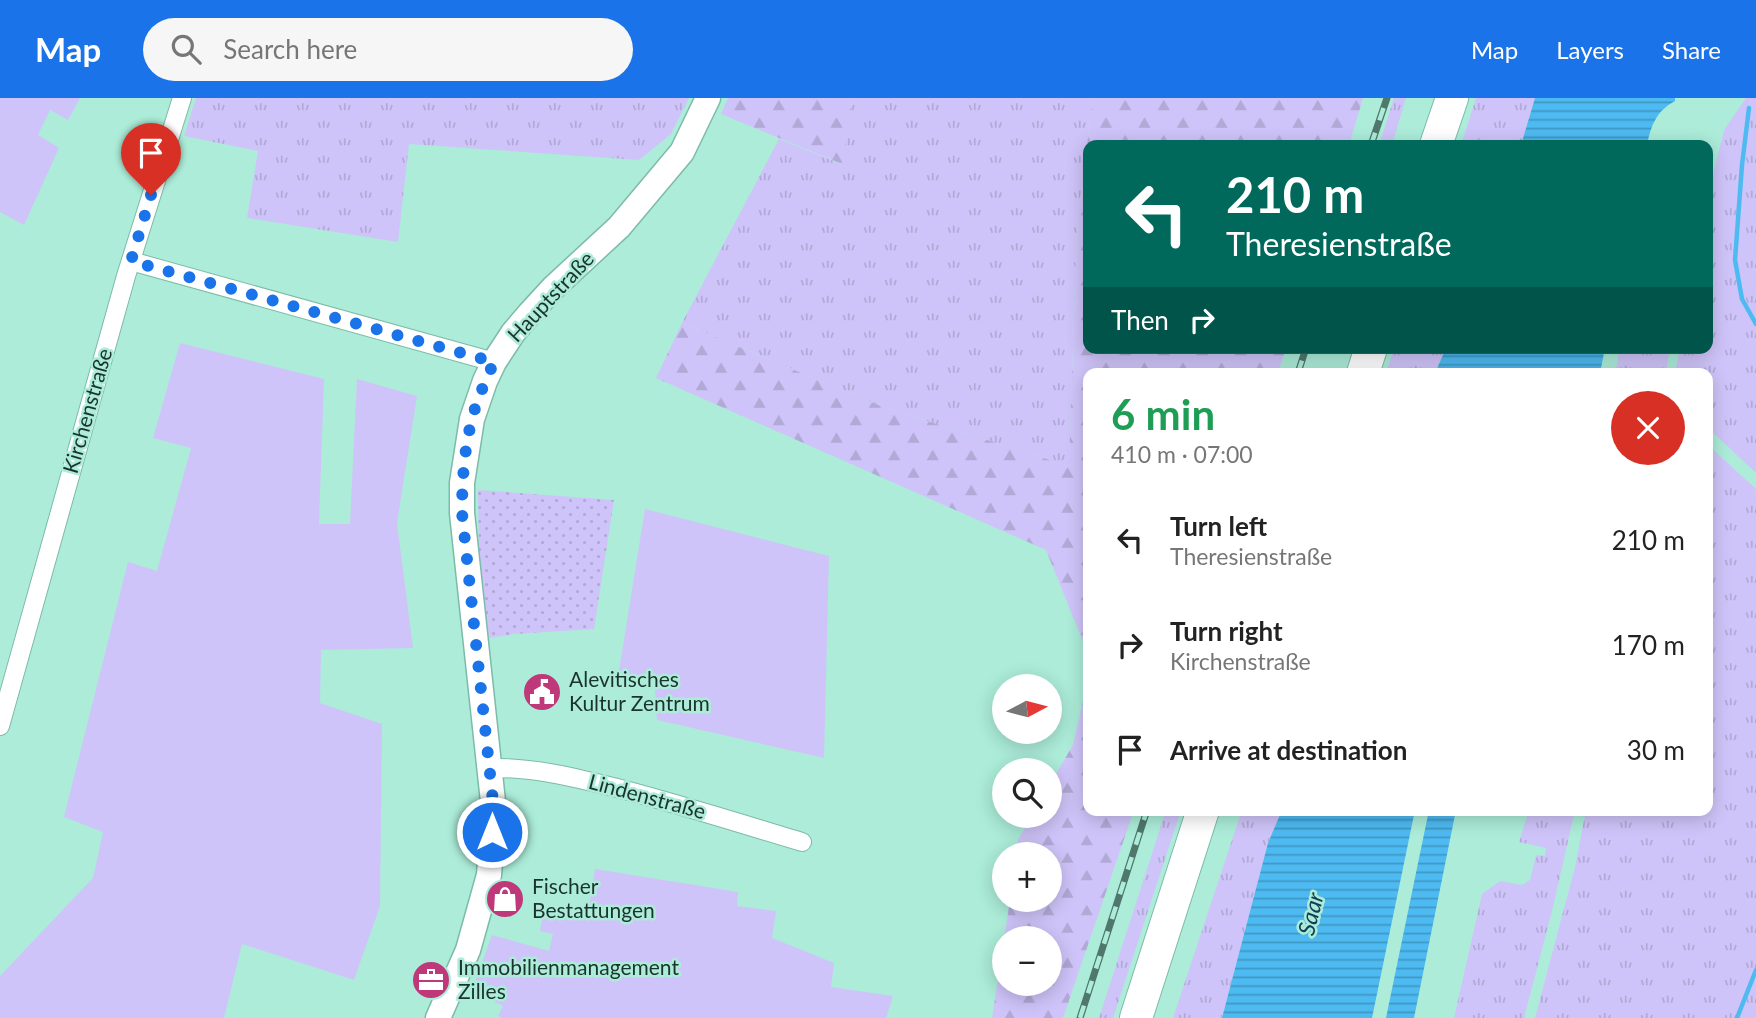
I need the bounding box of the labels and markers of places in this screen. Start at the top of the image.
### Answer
pin [121,123,181,195]
place label: Alevitisches Kultur Zentrum [569,666,710,715]
public building icon: Alevitisches Kultur Zentrum [521,671,563,713]
place label: Fischer Bestattungen [532,873,655,922]
shop icon: Fischer Bestattungen [484,878,526,920]
place label: Immobilienmanagement Zilles [458,954,679,1003]
office icon: Immobilienmanagement Zilles [410,959,452,1001]

